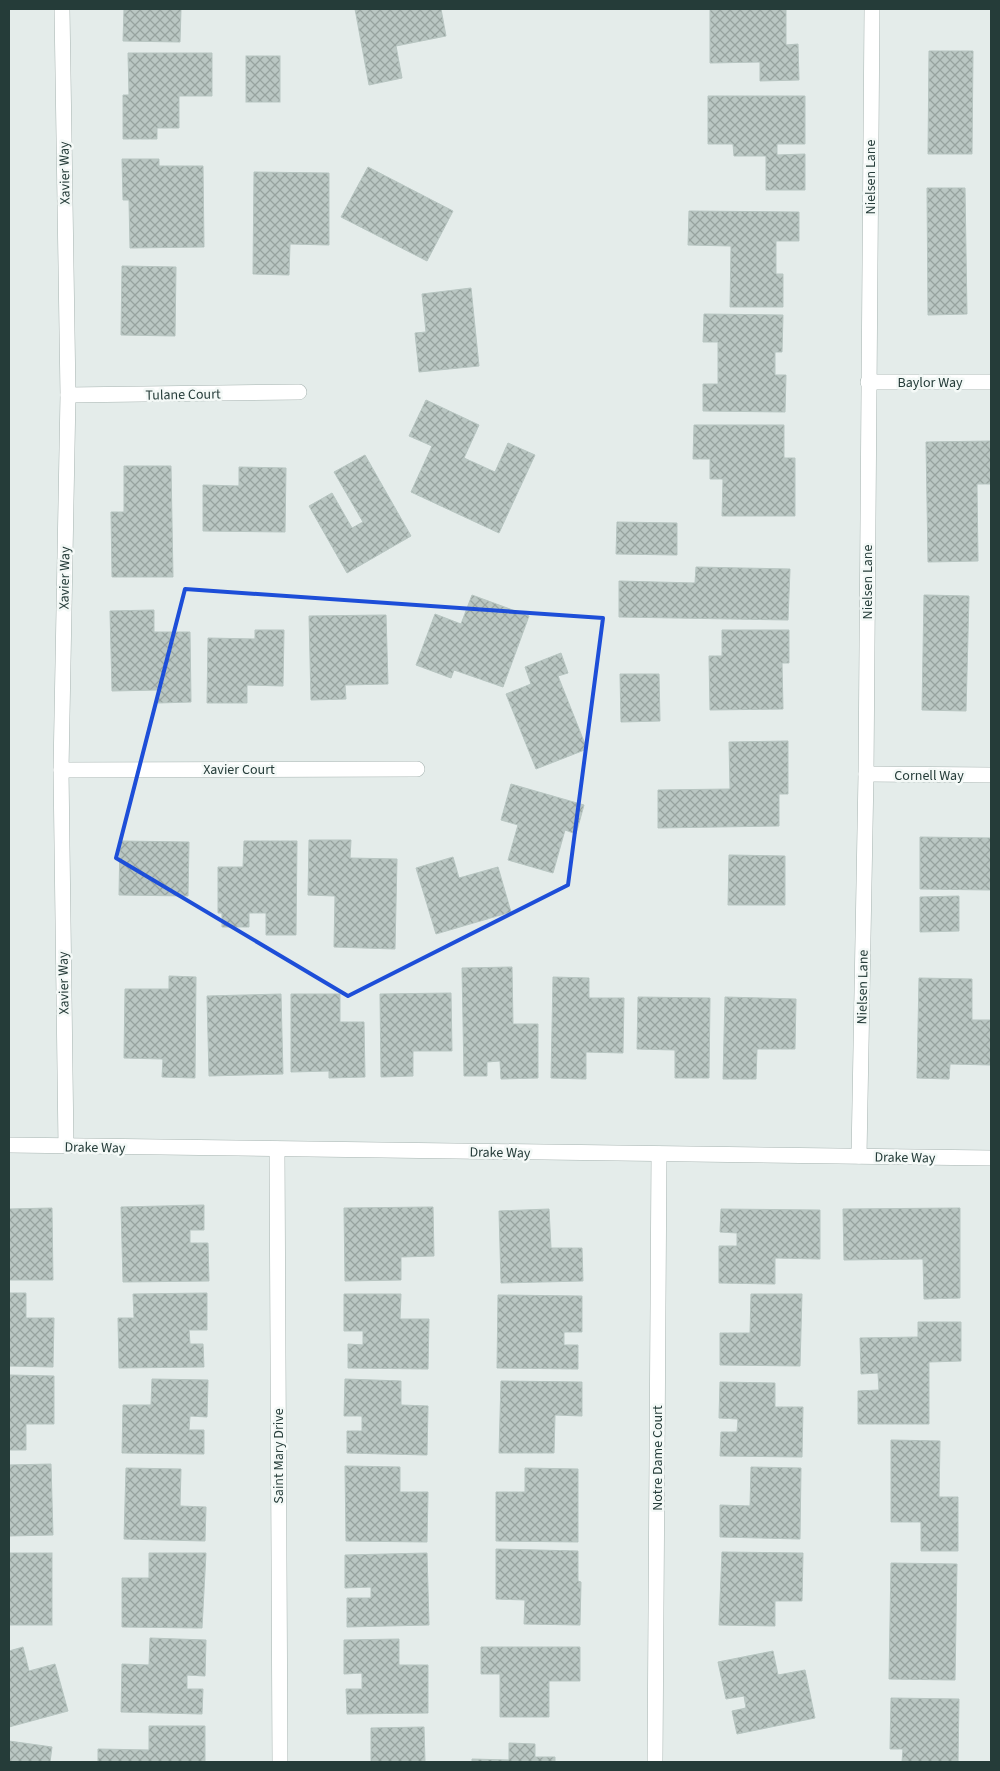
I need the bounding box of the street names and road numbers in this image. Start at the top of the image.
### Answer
street label: Nielsen Lane [861,140,881,214]
street label: Xavier Way [54,141,76,205]
street label: Baylor Way [897,373,963,393]
street label: Tulane Court [145,384,221,406]
street label: Nielsen Lane [858,545,878,619]
street label: Xavier Way [54,546,76,610]
street label: Xavier Court [203,760,275,780]
street label: Cornell Way [894,766,964,786]
street label: Nielsen Lane [852,949,874,1025]
street label: Xavier Way [53,951,75,1015]
street label: Drake Way [64,1137,126,1159]
street label: Drake Way [469,1142,531,1164]
street label: Drake Way [874,1147,936,1169]
street label: Notre Dame Court [648,1405,668,1511]
street label: Saint Mary Drive [269,1408,289,1504]

